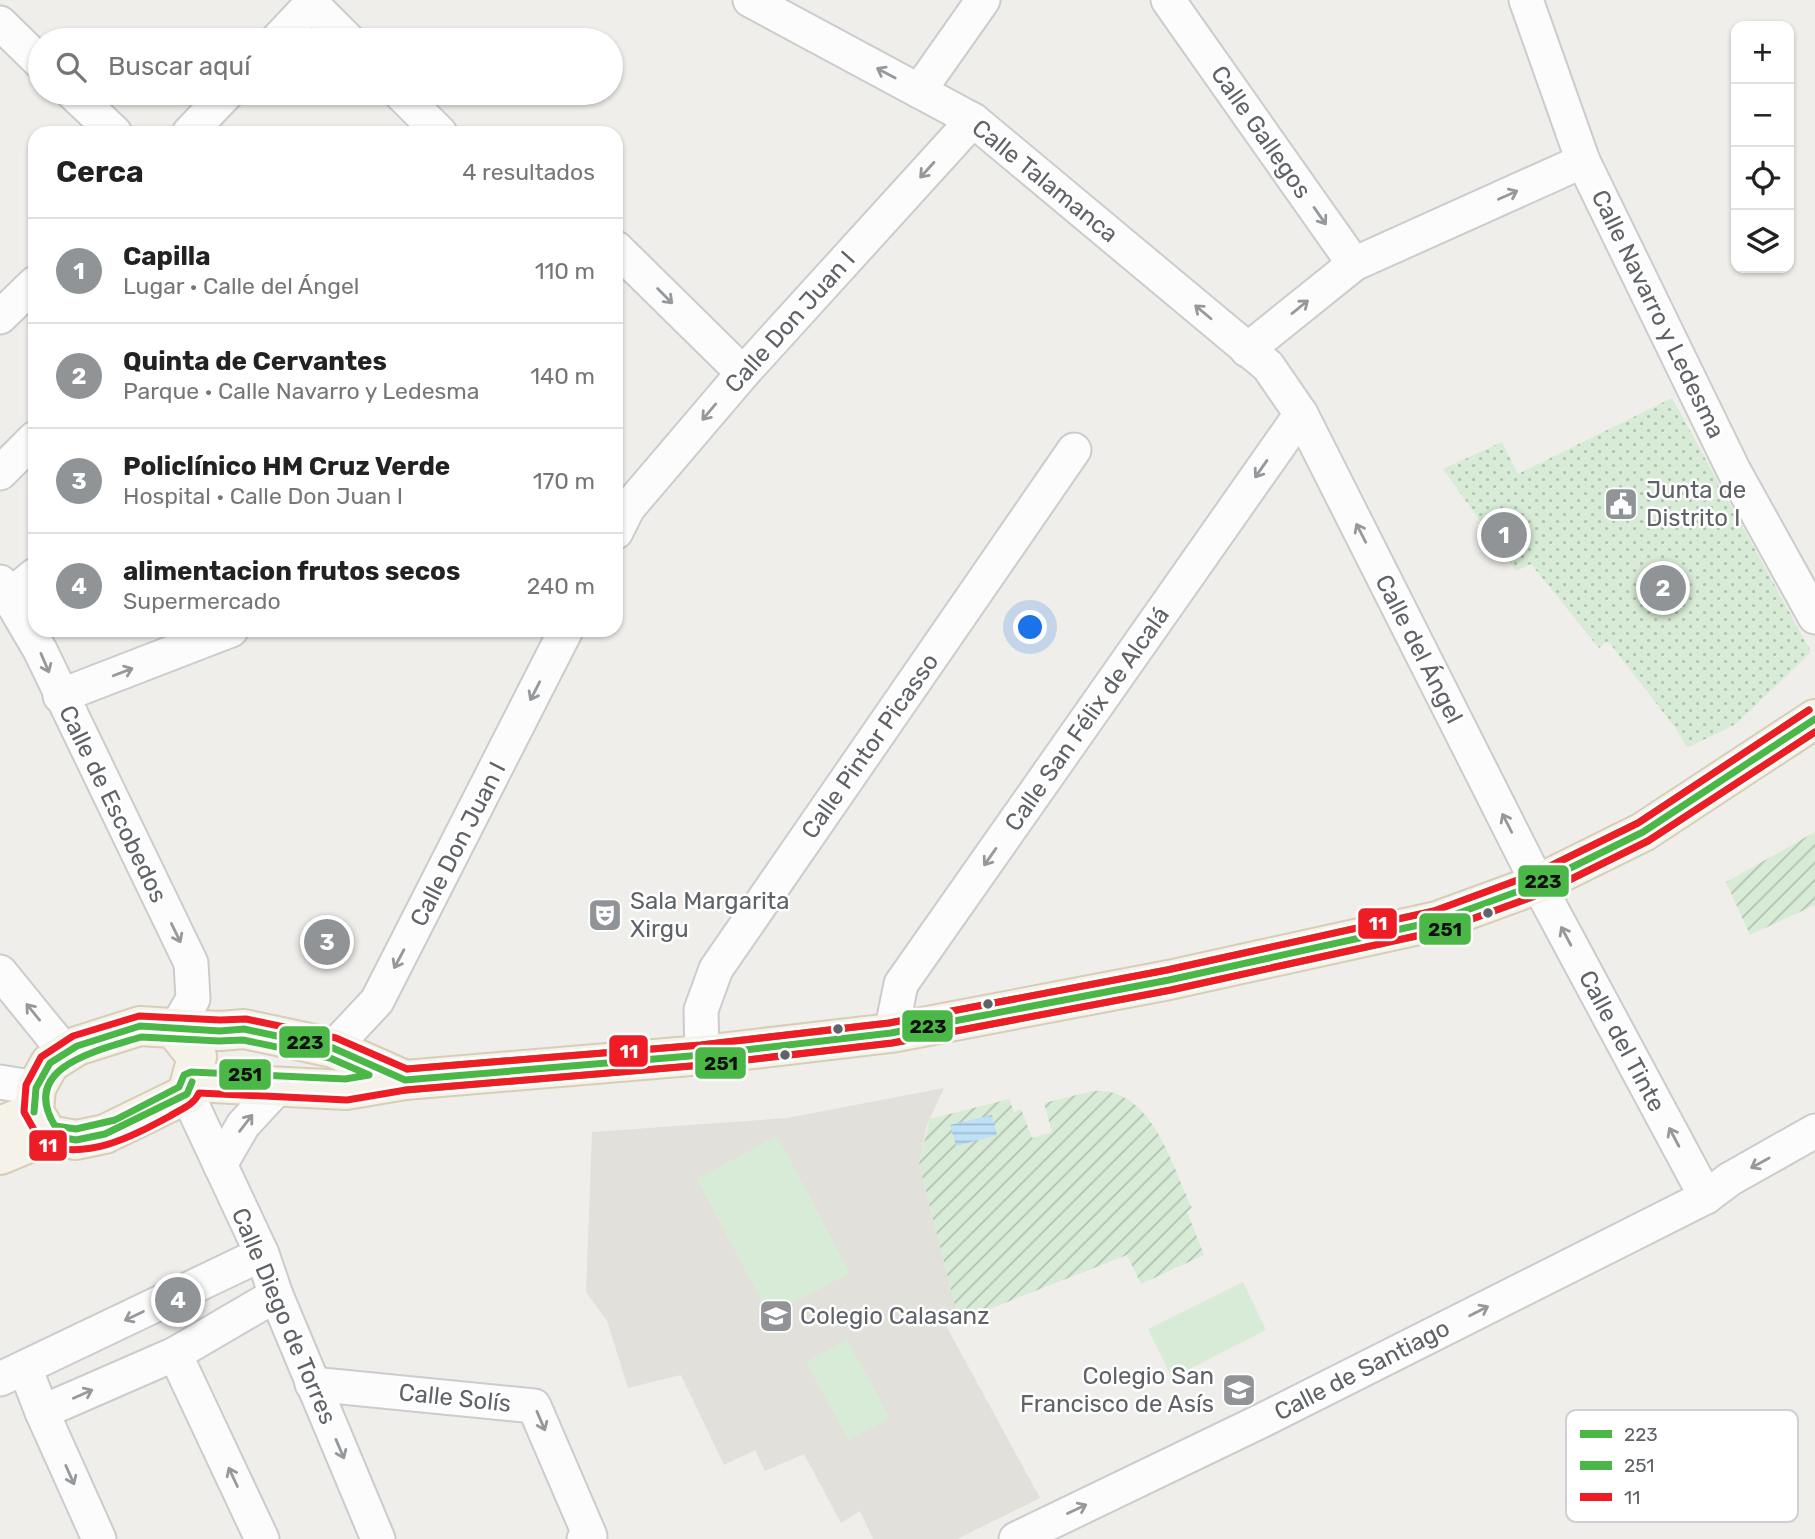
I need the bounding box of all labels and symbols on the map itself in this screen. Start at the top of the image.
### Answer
street label: Calle Gallegos [1205,60,1317,204]
one-way arrow [876,66,897,79]
street label: Calle Talamanca [967,114,1123,248]
one-way arrow [918,161,935,178]
street label: Calle Navarro y Ledesma [1586,185,1730,443]
one-way arrow [1497,188,1518,201]
one-way arrow [1313,206,1327,225]
street label: Calle Don Juan I [719,245,861,399]
one-way arrow [656,287,673,304]
one-way arrow [1291,299,1309,315]
one-way arrow [1194,304,1212,320]
one-way arrow [701,403,717,421]
one-way arrow [1254,459,1268,479]
place label: Junta de Distrito I [1646,476,1746,532]
public building icon: Junta de Distrito I [1602,485,1640,523]
pin: 1 [1481,509,1527,561]
one-way arrow [1353,523,1367,544]
pin: 2 [1640,562,1686,614]
street label: Calle del Ángel [1369,570,1469,728]
street label: Calle San Félix de Alcalá [999,602,1175,836]
your location [1013,610,1047,644]
street label: Calle Pintor Picasso [796,648,944,844]
one-way arrow [39,651,52,673]
one-way arrow [112,664,134,677]
one-way arrow [528,680,542,701]
street label: Calle de Escobedos [53,701,173,907]
street label: Calle Don Juan I [404,757,512,931]
one-way arrow [1500,813,1514,834]
one-way arrow [983,846,997,866]
line badge: 223 [1517,864,1570,898]
text: 223 [1524,870,1562,893]
place label: Sala Margarita Xirgu [630,887,789,943]
theatre icon: Sala Margarita Xirgu [586,896,624,934]
unlabelled marker [1481,906,1495,920]
line badge: 11 [1357,907,1398,940]
text: 11 [1369,912,1387,935]
line badge: 251 [1418,912,1472,946]
pin: 3 [304,916,350,968]
text: 251 [1428,918,1462,941]
one-way arrow [170,923,184,943]
one-way arrow [1559,927,1573,947]
one-way arrow [392,948,405,969]
street label: Calle del Tinte [1573,966,1671,1116]
unlabelled marker [981,997,995,1011]
one-way arrow [25,1004,41,1022]
line badge: 223 [901,1009,954,1043]
text: 223 [909,1015,947,1038]
unlabelled marker [831,1022,845,1036]
line badge: 223 [278,1025,331,1059]
text: 223 [286,1031,324,1054]
line badge: 11 [608,1034,649,1068]
text: 11 [620,1040,638,1063]
line badge: 251 [694,1046,747,1080]
unlabelled marker [778,1048,792,1062]
text: 251 [704,1052,738,1075]
line badge: 251 [218,1058,272,1091]
text: 251 [228,1063,262,1086]
one-way arrow [239,1115,254,1133]
one-way arrow [1667,1127,1680,1148]
line badge: 11 [28,1129,68,1162]
text: 11 [39,1134,57,1157]
one-way arrow [1750,1156,1770,1170]
street label: Calle Diego de Torres [226,1204,342,1428]
pin: 4 [155,1274,201,1326]
school or university icon: Colegio Calasanz [757,1297,795,1335]
place label: Colegio Calasanz [800,1302,989,1330]
one-way arrow [1468,1304,1489,1318]
one-way arrow [124,1310,145,1323]
street label: Calle de Santiago [1270,1314,1454,1426]
place label: Colegio San Francisco de Asís [1020,1362,1214,1418]
school or university icon: Colegio San Francisco de Asís [1220,1371,1258,1409]
street label: Calle Solís [397,1378,513,1418]
one-way arrow [72,1387,94,1400]
one-way arrow [535,1410,548,1431]
legend [1566,1410,1798,1522]
text: 223 [1624,1423,1658,1446]
one-way arrow [334,1437,347,1459]
text: 251 [1624,1454,1654,1477]
one-way arrow [64,1463,77,1485]
one-way arrow [226,1467,239,1488]
text: 11 [1624,1486,1640,1509]
one-way arrow [1066,1501,1087,1515]

